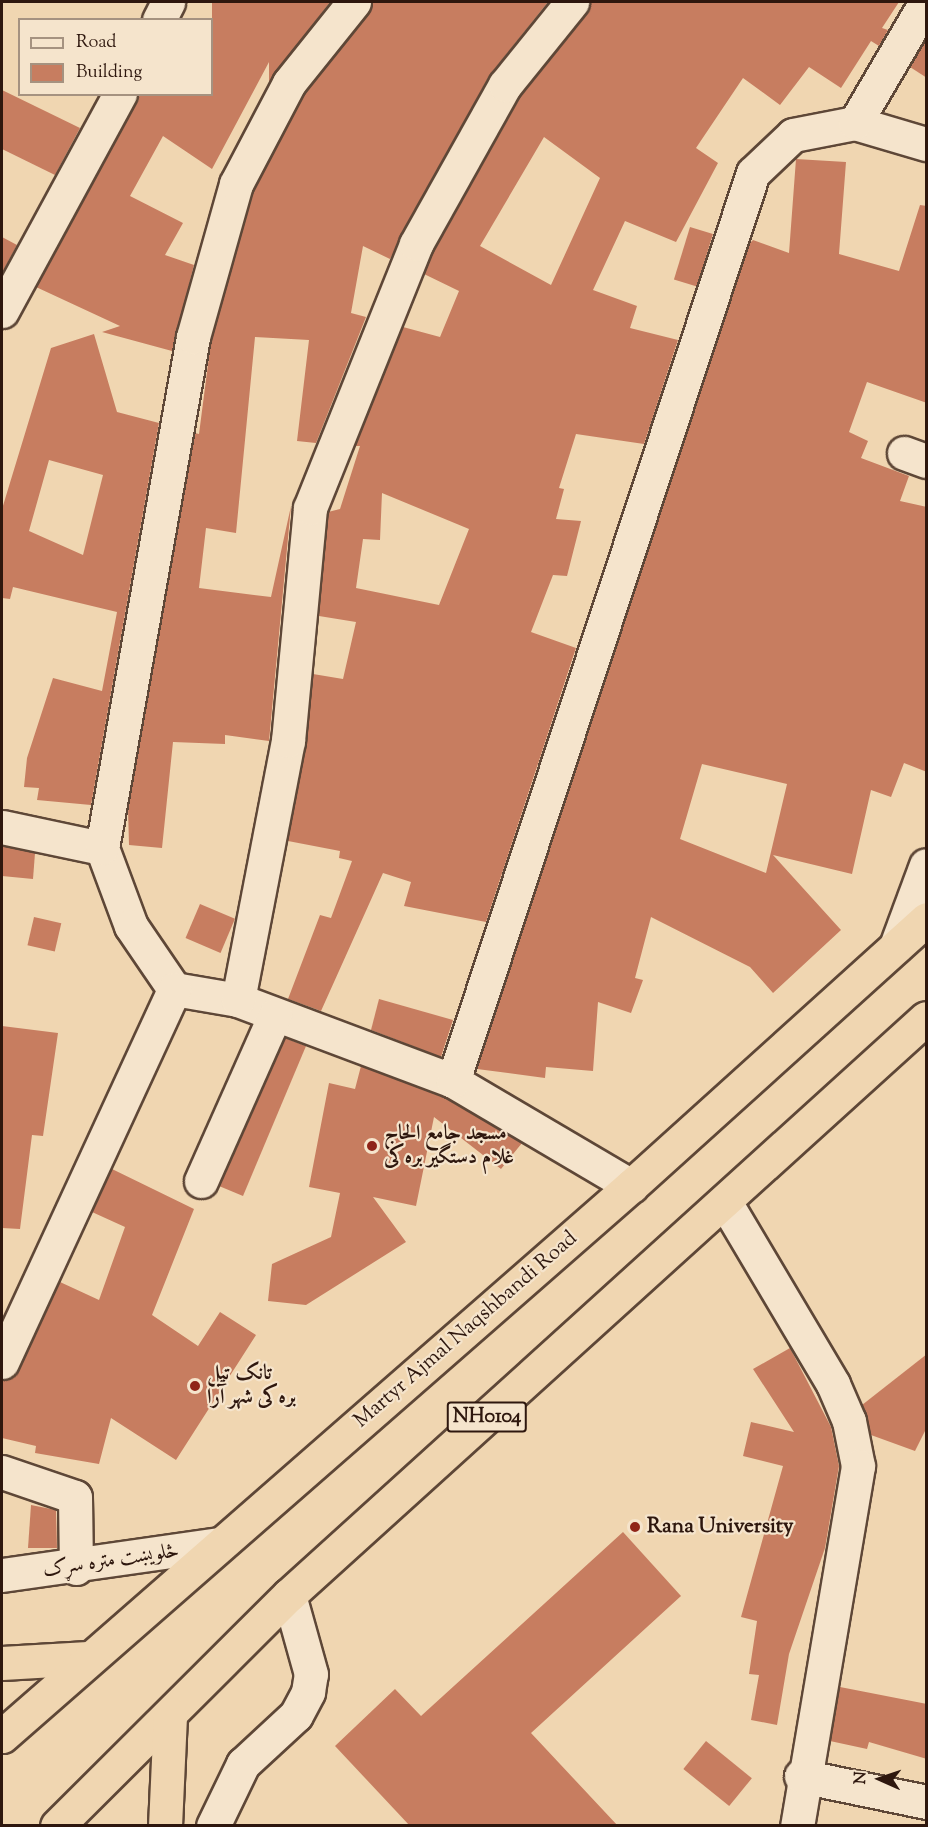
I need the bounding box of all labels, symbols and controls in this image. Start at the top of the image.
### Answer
legend [18,18,213,96]
text: Road [76,30,116,56]
text: Building [76,60,142,86]
place label: مسجد جامع الحاج غلام دستگیر بره‌کی [384,1121,514,1171]
marker: مسجد جامع الحاج غلام دستگیر بره‌کی [365,1139,379,1153]
street label: Martyr Ajmal Naqshbandi Road [349,1226,583,1434]
place label: تانک تیل بره‌کی شهر آرا [207,1361,296,1411]
marker: تانک تیل بره‌کی شهر آرا [188,1379,202,1393]
road number: NH0104 [446,1400,528,1434]
place label: Rana University [647,1514,793,1540]
marker: Rana University [628,1520,642,1534]
street label: څلویښت متره سړک [41,1539,181,1583]
north arrow [850,1749,910,1809]
text: N [850,1771,873,1785]

